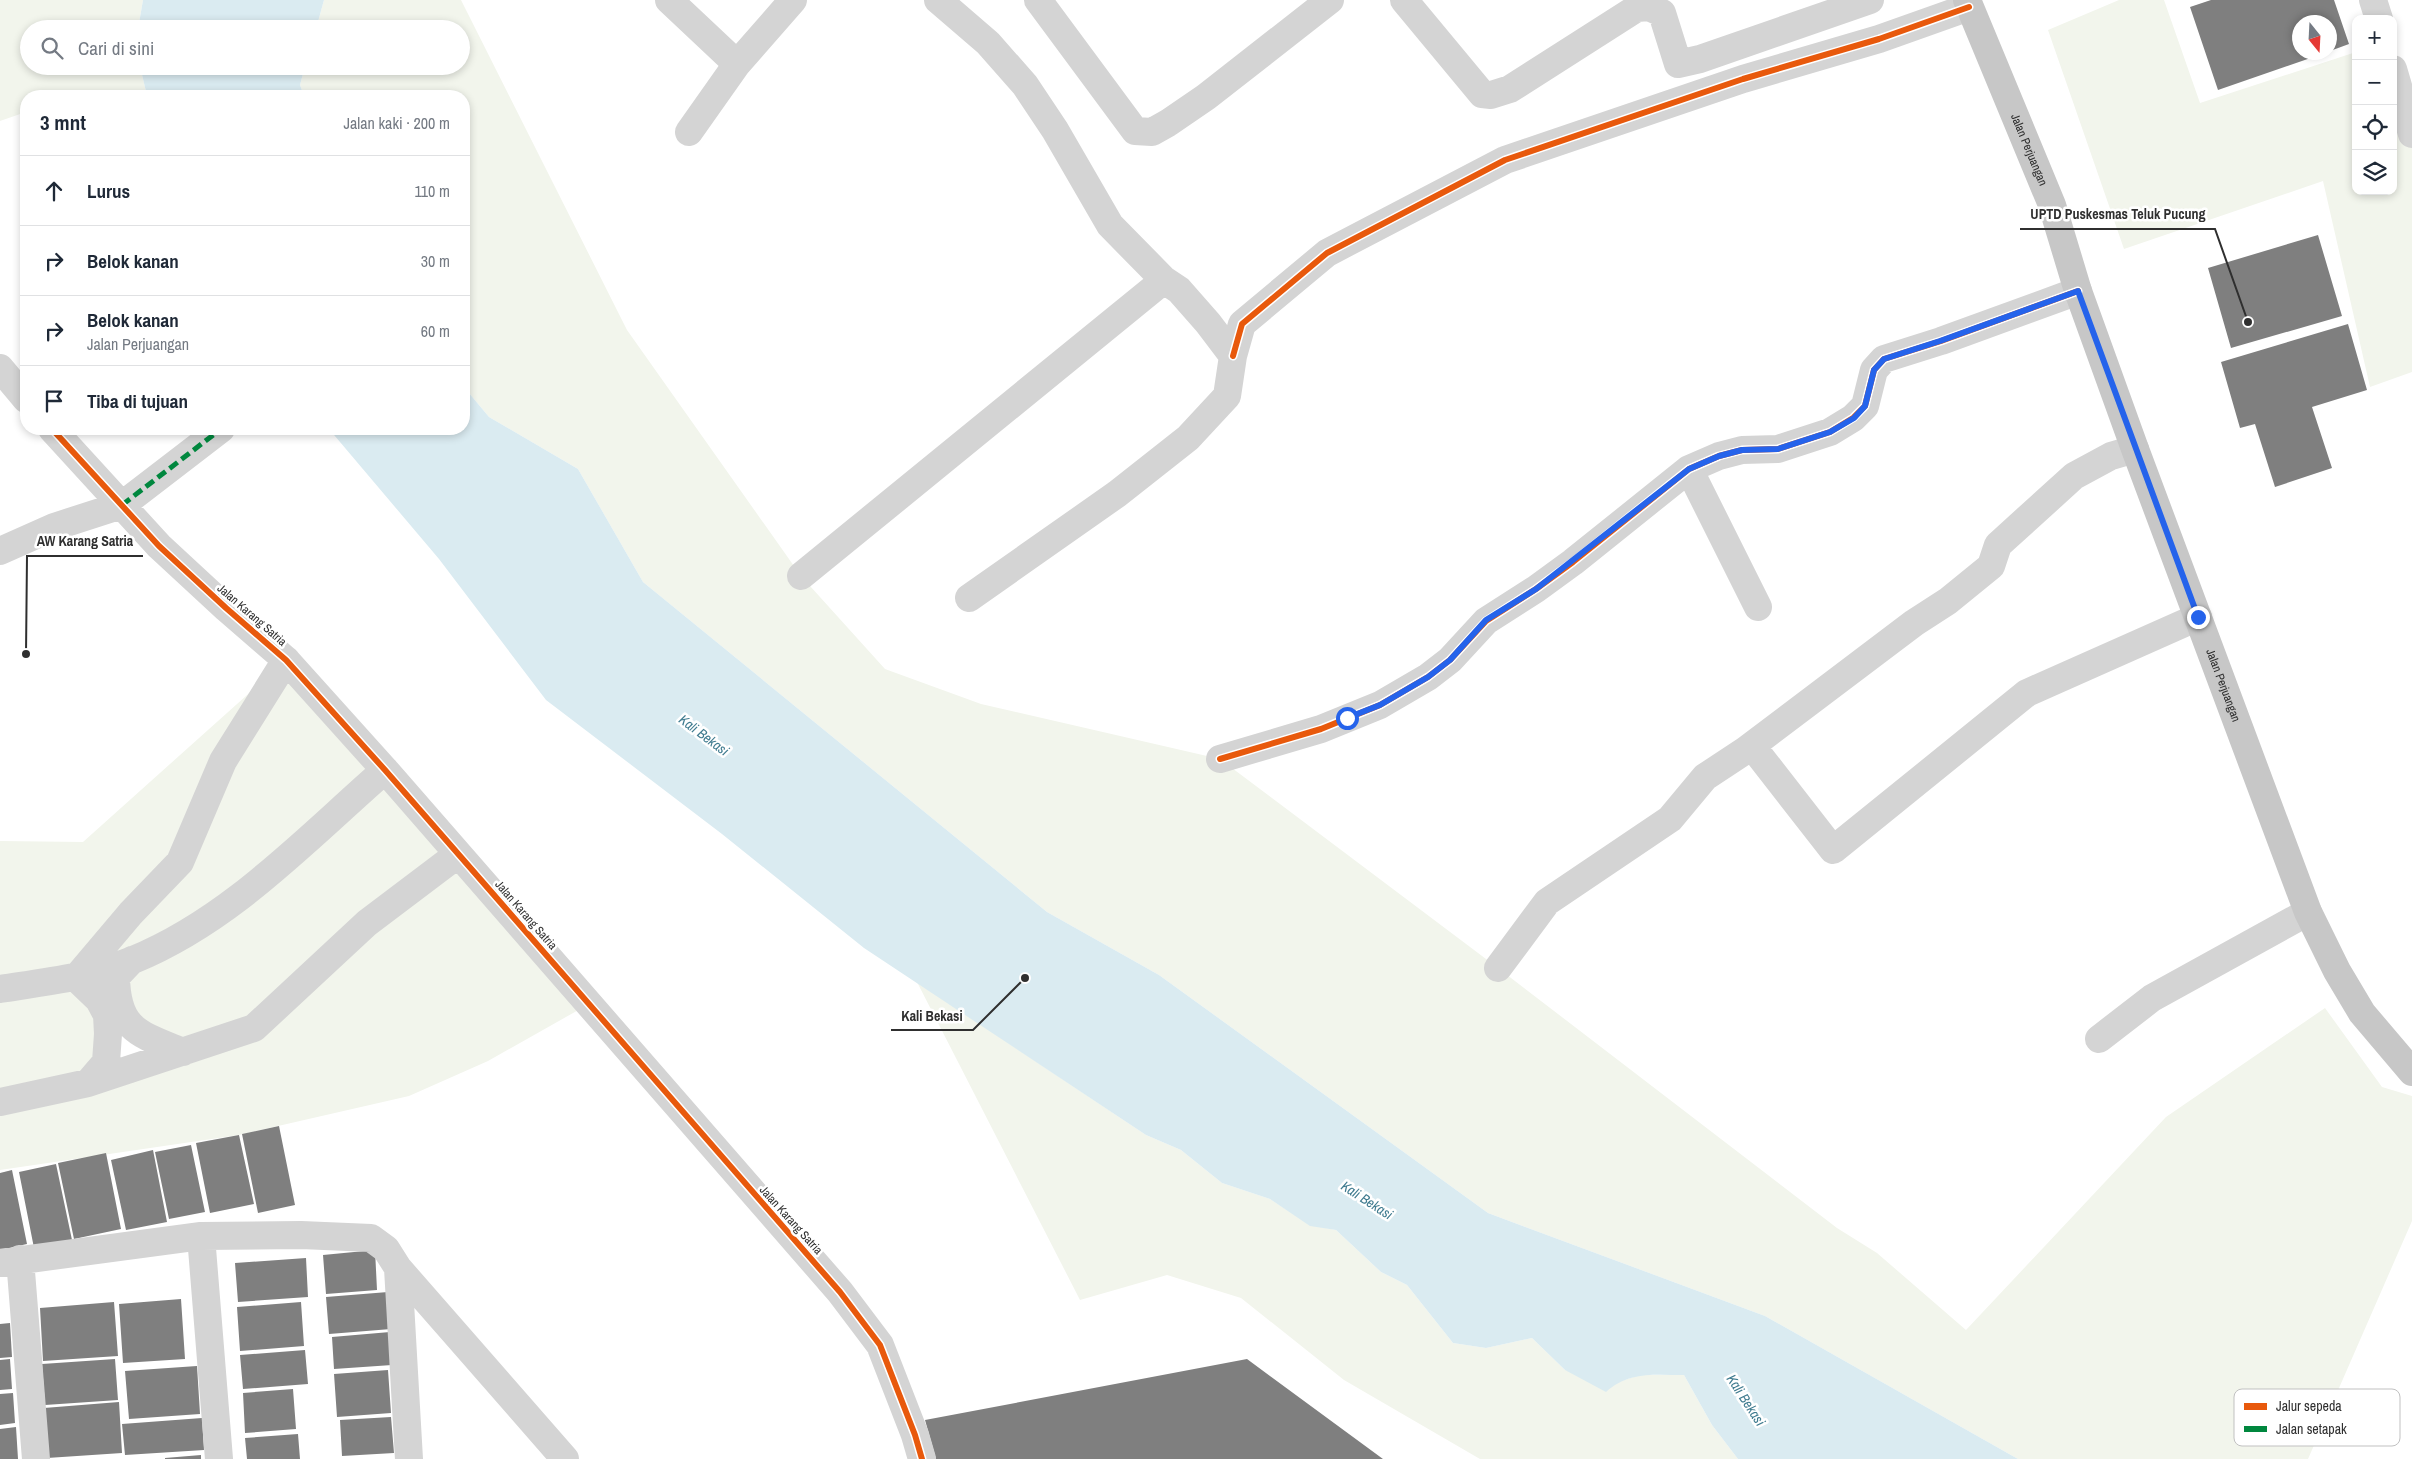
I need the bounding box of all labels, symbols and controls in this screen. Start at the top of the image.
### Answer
north arrow [2292,15,2337,60]
map controls [2352,15,2397,195]
button: + [2352,15,2397,60]
search box [20,20,470,75]
icon: search [38,34,66,62]
text: Cari di sini [78,35,154,61]
button: − [2352,60,2397,105]
button: locate [2352,105,2397,150]
text: 3 mnt [40,108,86,137]
street label: Jalan Perjuangan [2007,111,2051,188]
text: Jalan kaki · 200 m [344,112,450,134]
button: layers [2352,150,2397,195]
icon: ahead [40,177,68,205]
text: Lurus [87,178,130,204]
text: 110 m [414,180,450,202]
callout: UPTD Puskesmas Teluk Pucung [2020,200,2215,229]
text: UPTD Puskesmas Teluk Pucung [2030,205,2206,223]
icon: right [40,247,68,275]
text: Belok kanan [87,248,179,274]
text: 30 m [421,250,450,272]
text: Belok kanan [87,307,179,333]
icon: right [40,317,68,345]
text: 60 m [421,320,450,342]
text: Jalan Perjuangan [87,333,189,355]
icon: arrive [40,387,68,415]
text: Tiba di tujuan [87,388,188,414]
callout: AW Karang Satria [27,527,143,556]
text: AW Karang Satria [37,532,134,550]
street label: Jalan Karang Satria [214,580,290,650]
route end [2187,606,2210,629]
street label: Jalan Perjuangan [2202,647,2244,724]
route start [1336,707,1359,730]
water label: Kali Bekasi [675,710,733,760]
street label: Jalan Karang Satria [491,877,561,953]
callout: Kali Bekasi [891,1001,973,1030]
text: Kali Bekasi [901,1007,963,1025]
water label: Kali Bekasi [1338,1177,1397,1224]
street label: Jalan Karang Satria [756,1182,826,1258]
water label: Kali Bekasi [1723,1371,1770,1430]
legend [2234,1389,2400,1446]
text: Jalur sepeda [2276,1397,2342,1415]
text: Jalan setapak [2276,1420,2347,1438]

